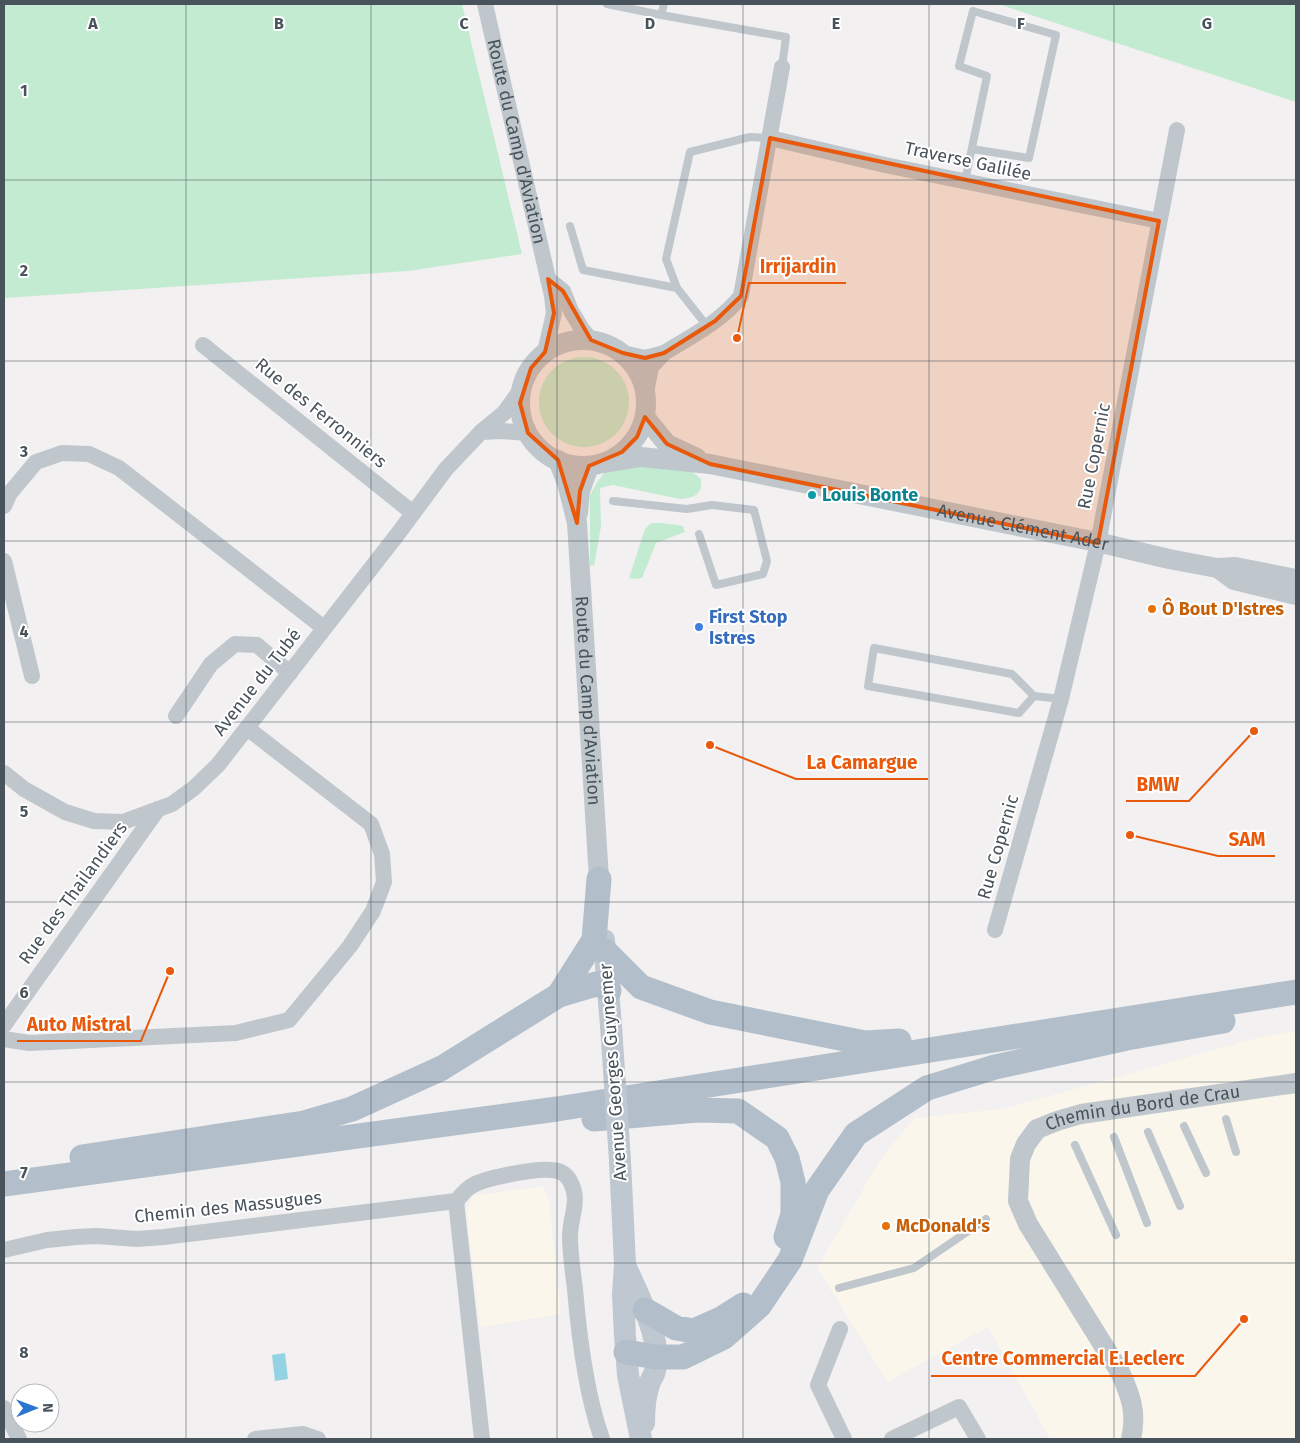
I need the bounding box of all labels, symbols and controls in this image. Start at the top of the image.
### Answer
text: A [87,14,98,33]
text: B [274,14,284,33]
text: C [459,14,469,33]
text: D [645,14,655,33]
text: E [832,14,840,33]
text: F [1017,14,1025,33]
text: G [1202,14,1212,33]
street label: Route du Camp d'Aviation [482,37,551,246]
text: 1 [20,81,28,100]
street label: Traverse Galilée [903,137,1033,185]
callout: Irrijardin [749,249,846,283]
text: Irrijardin [760,255,836,278]
text: 2 [20,261,28,280]
street label: Rue des Ferronniers [251,353,391,473]
street label: Rue Copernic [1073,401,1115,511]
text: 3 [19,442,28,461]
place label: Louis Bonte [822,484,918,506]
marker: Louis Bonte [806,489,818,501]
street label: Avenue Clément Ader [935,499,1111,555]
street label: Route du Camp d'Aviation [571,595,605,806]
place label: Ô Bout D'Istres [1162,597,1284,620]
marker: Ô Bout D'Istres [1146,603,1158,615]
place label: First Stop Istres [709,606,788,649]
marker: First Stop Istres [693,621,705,633]
text: 4 [19,622,29,641]
street label: Avenue du Tubé [208,624,306,740]
callout: La Camargue [796,745,928,779]
text: La Camargue [806,751,918,774]
callout: BMW [1126,767,1189,801]
text: BMW [1137,773,1179,796]
street label: Rue Copernic [973,792,1024,902]
text: 5 [20,802,29,821]
street label: Rue des Thailandiers [14,817,132,969]
callout: SAM [1218,822,1275,856]
text: SAM [1229,828,1266,851]
street label: Avenue Georges Guynemer [594,962,632,1182]
text: 6 [19,983,29,1002]
callout: Auto Mistral [17,1007,141,1041]
text: Auto Mistral [26,1013,131,1036]
street label: Chemin du Bord de Crau [1042,1080,1242,1136]
text: 7 [20,1163,28,1182]
street label: Chemin des Massugues [133,1186,323,1228]
place label: McDonald's [896,1215,990,1237]
marker: McDonald's [880,1220,892,1232]
callout: Centre Commercial E.Leclerc [931,1342,1195,1376]
text: 8 [19,1343,29,1362]
text: Centre Commercial E.Leclerc [941,1347,1185,1370]
north arrow [10,1383,60,1433]
text: N [39,1403,56,1413]

